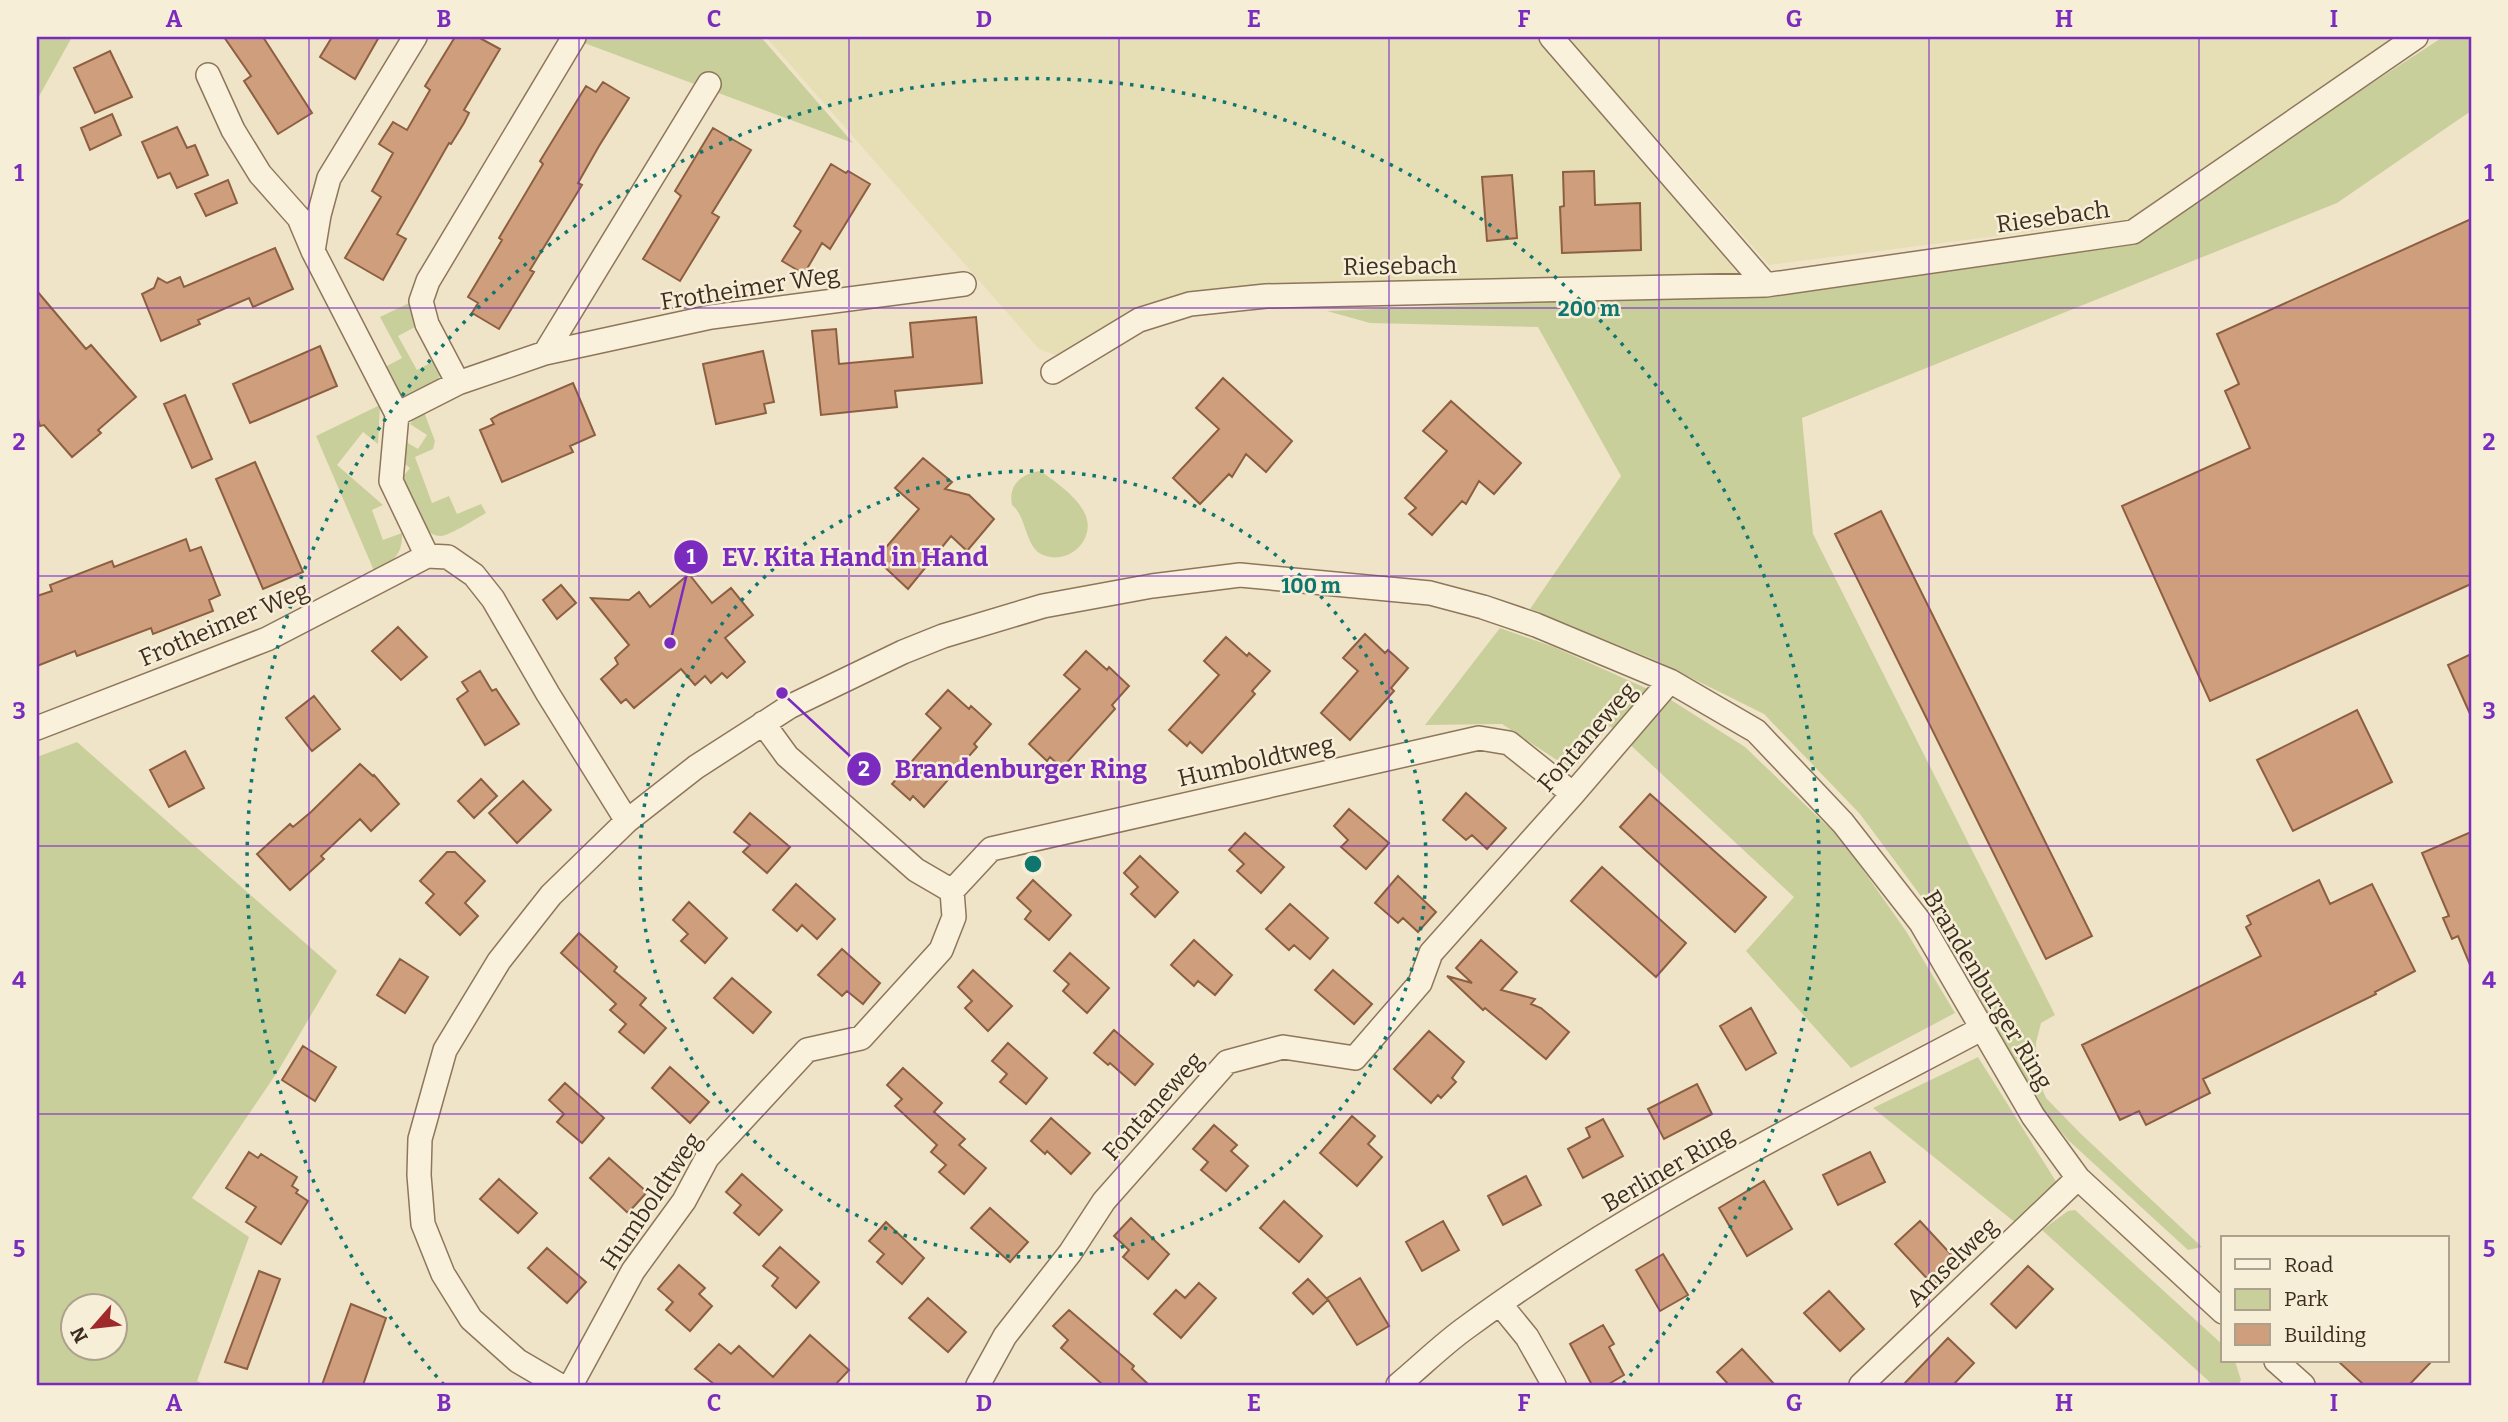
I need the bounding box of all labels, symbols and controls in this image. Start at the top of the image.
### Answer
text: A [166,5,183,33]
text: B [437,5,451,33]
text: C [707,5,721,33]
text: D [976,5,992,33]
text: E [1247,5,1261,33]
text: F [1518,5,1531,33]
text: G [1786,5,1803,33]
text: H [2055,5,2073,33]
text: I [2330,5,2338,33]
text: 1 [14,159,24,187]
text: 1 [2484,159,2494,187]
street label: Riesebach [1995,195,2112,239]
street label: Riesebach [1343,251,1457,281]
street label: Frotheimer Weg [658,260,842,316]
text: 200 m [1558,296,1620,322]
text: 2 [13,428,26,456]
text: 2 [2483,428,2496,456]
callout: EV. Kita Hand in Hand [673,533,1002,580]
text: EV. Kita Hand in Hand [722,542,988,573]
text: 1 [686,544,696,570]
text: 100 m [1281,573,1341,599]
street label: Frotheimer Weg [135,576,313,672]
street label: Fontaneweg [1532,676,1642,798]
text: 3 [12,697,26,725]
text: 3 [2482,697,2496,725]
street label: Humboldtweg [1175,729,1337,793]
callout: Brandenburger Ring [846,745,1161,792]
text: Brandenburger Ring [895,754,1147,785]
text: 2 [858,756,870,782]
centre of rings [1021,852,1045,876]
street label: Brandenburger Ring [1917,885,2059,1095]
text: 4 [12,966,26,994]
text: 4 [2482,966,2496,994]
street label: Fontaneweg [1097,1046,1209,1166]
street label: Berliner Ring [1597,1120,1739,1218]
street label: Humboldtweg [595,1127,707,1275]
street label: Amselweg [1901,1212,2003,1312]
text: 5 [13,1235,25,1263]
text: 5 [2483,1235,2495,1263]
legend [2221,1236,2448,1362]
text: Road [2284,1252,2333,1278]
text: Park [2284,1286,2328,1312]
north arrow [60,1292,130,1362]
text: Building [2284,1322,2367,1348]
text: N [66,1323,93,1347]
text: A [166,1389,183,1417]
text: B [437,1389,451,1417]
text: C [707,1389,721,1417]
text: D [976,1389,992,1417]
text: E [1247,1389,1261,1417]
text: F [1518,1389,1531,1417]
text: G [1786,1389,1803,1417]
text: H [2055,1389,2073,1417]
text: I [2330,1389,2338,1417]

